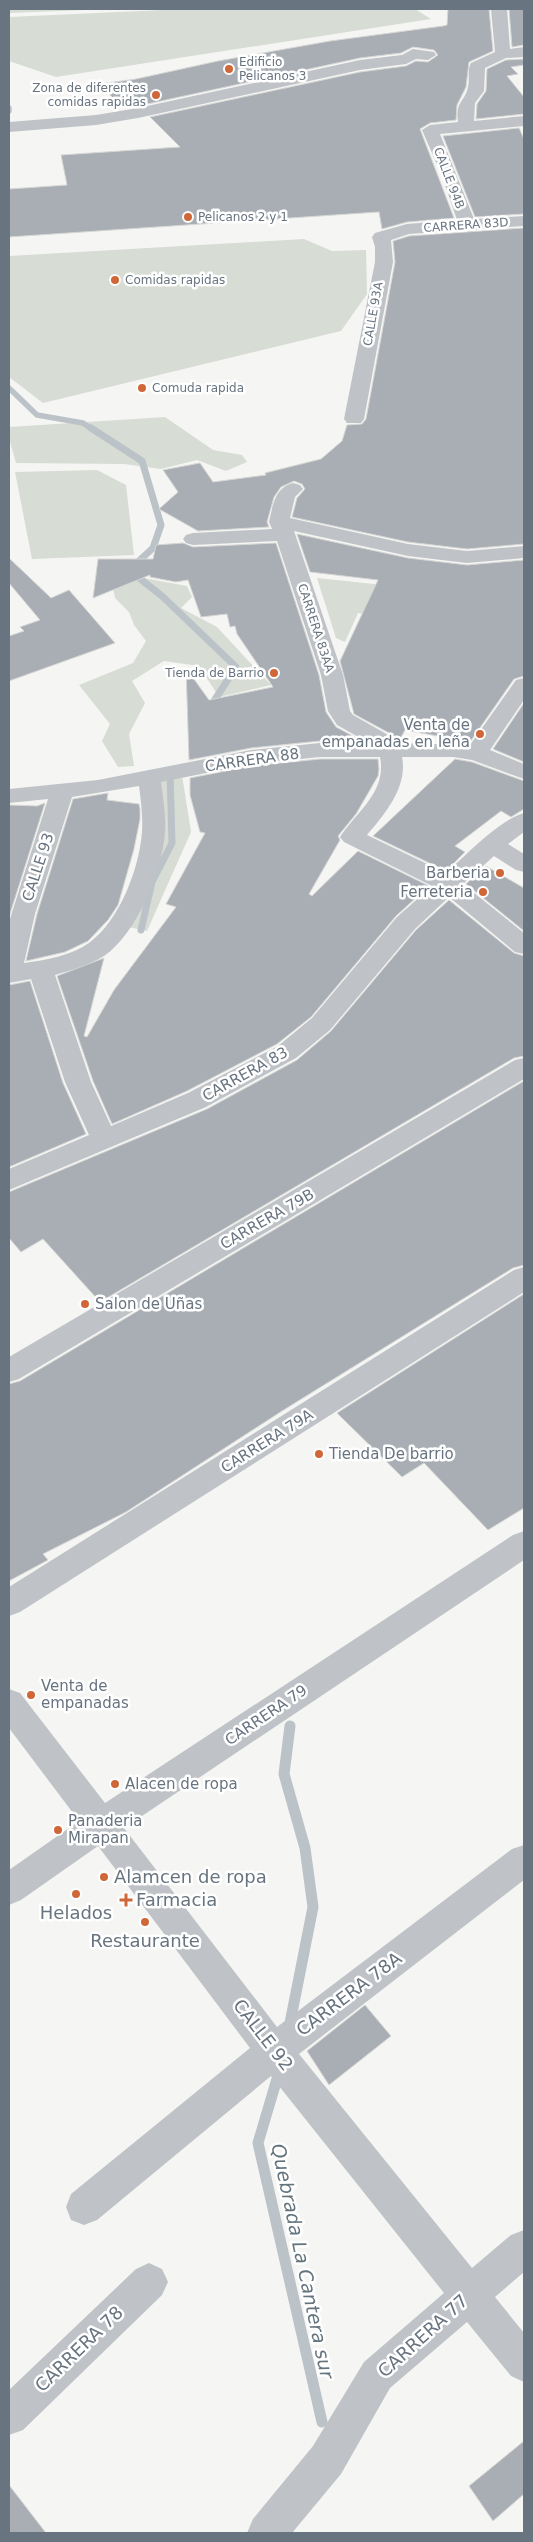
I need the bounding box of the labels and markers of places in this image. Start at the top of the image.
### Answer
place label: Edificio Pelicanos 3 [239,55,306,83]
marker: Edificio Pelicanos 3 [223,63,235,75]
place label: Zona de diferentes comidas rapidas [32,81,146,109]
marker: Zona de diferentes comidas rapidas [150,89,162,101]
place label: Pelicanos 2 y 1 [198,210,288,224]
marker: Pelicanos 2 y 1 [182,211,194,223]
place label: Comidas rapidas [125,273,225,287]
marker: Comidas rapidas [109,274,121,286]
place label: Comuda rapida [152,381,244,395]
marker: Comuda rapida [136,382,148,394]
place label: Tienda de Barrio [164,666,264,680]
marker: Tienda de Barrio [268,667,280,679]
place label: Venta de empanadas en leña [322,716,470,751]
marker: Venta de empanadas en leña [474,728,486,740]
place label: Barberia [426,864,490,882]
marker: Barberia [494,867,506,879]
place label: Ferreteria [400,883,473,901]
marker: Ferreteria [477,886,489,898]
place label: Salon de Uñas [95,1295,203,1313]
marker: Salon de Uñas [79,1298,91,1310]
place label: Tienda De barrio [328,1445,454,1463]
marker: Tienda De barrio [313,1448,325,1460]
place label: Venta de empanadas [41,1677,129,1712]
marker: Venta de empanadas [25,1689,37,1701]
place label: Alacen de ropa [125,1775,238,1793]
marker: Alacen de ropa [109,1778,121,1790]
place label: Panaderia Mirapan [68,1812,143,1847]
marker: Panaderia Mirapan [52,1824,64,1836]
place label: Alamcen de ropa [114,1866,267,1887]
marker: Alamcen de ropa [98,1871,110,1883]
marker: Helados [70,1888,82,1900]
place label: Farmacia [136,1889,217,1910]
marker: Farmacia [120,1894,132,1906]
place label: Helados [40,1902,112,1923]
marker: Restaurante [139,1916,151,1928]
place label: Restaurante [90,1930,200,1951]

